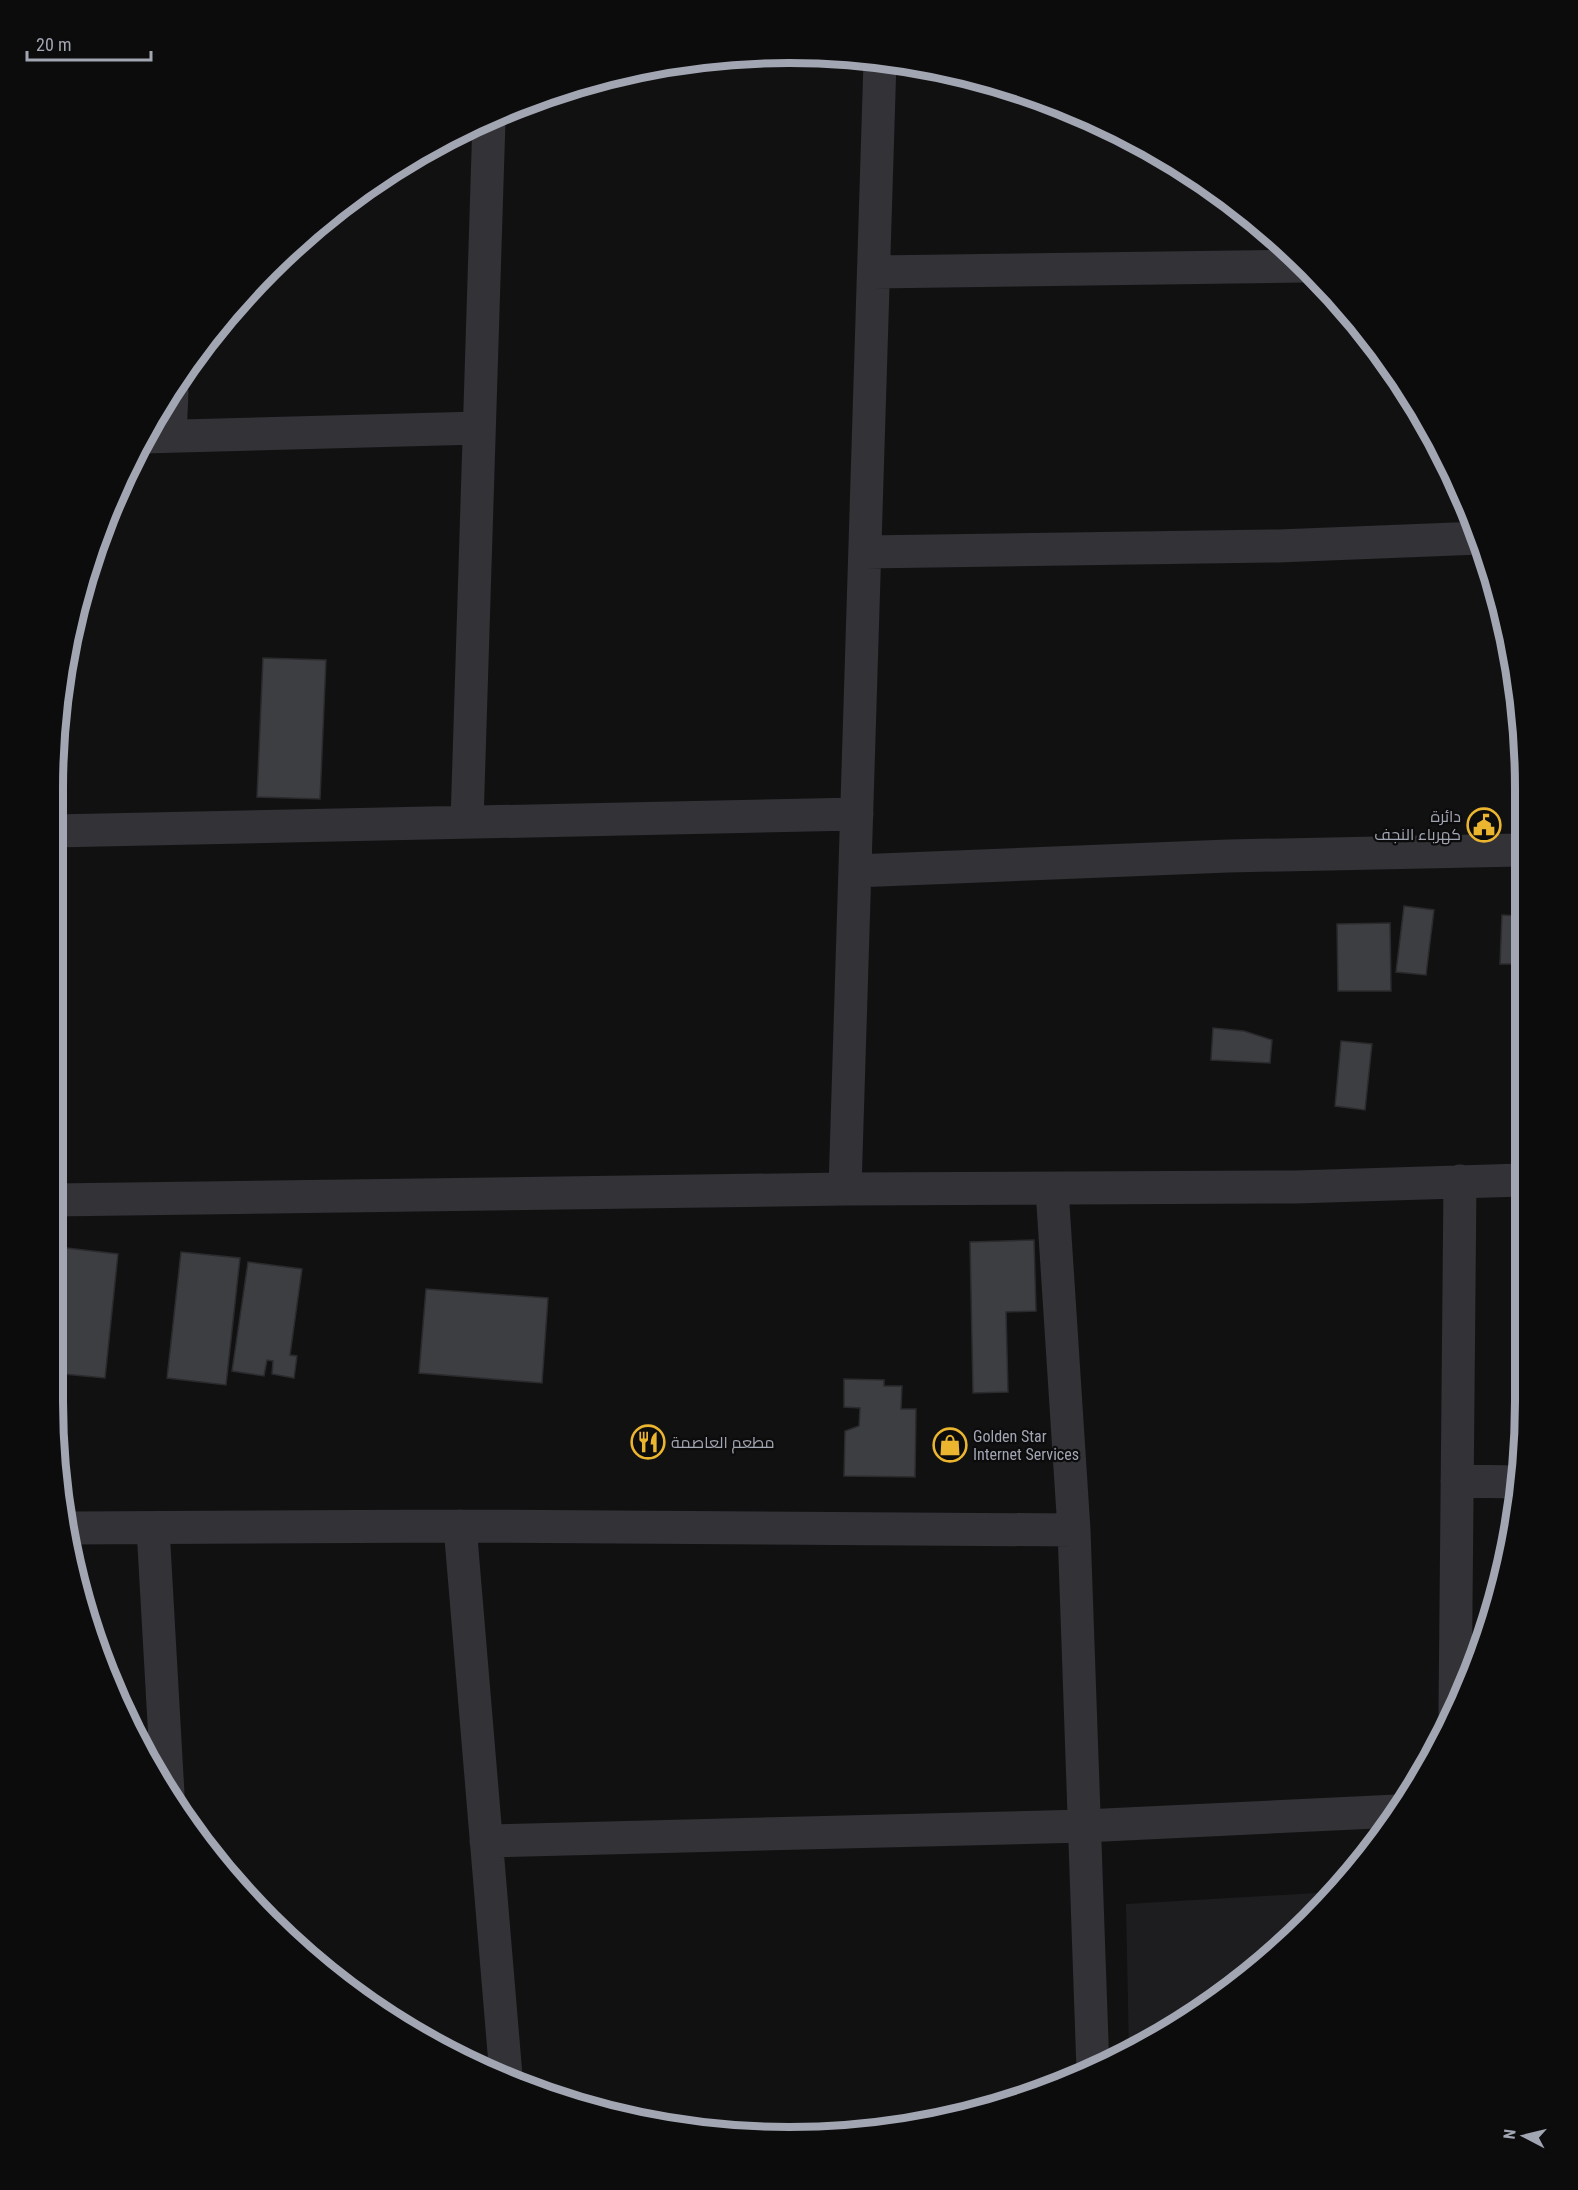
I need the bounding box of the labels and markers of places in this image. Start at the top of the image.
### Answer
place label: دائرة كهرباء النجف [1374,807,1461,845]
public building icon: دائرة كهرباء النجف [1466,807,1502,843]
restaurant icon: مطعم العاصمة [630,1424,666,1460]
shop icon: Golden Star Internet Services [932,1427,968,1463]
place label: Golden Star Internet Services [973,1427,1079,1464]
place label: مطعم العاصمة [671,1433,774,1454]

